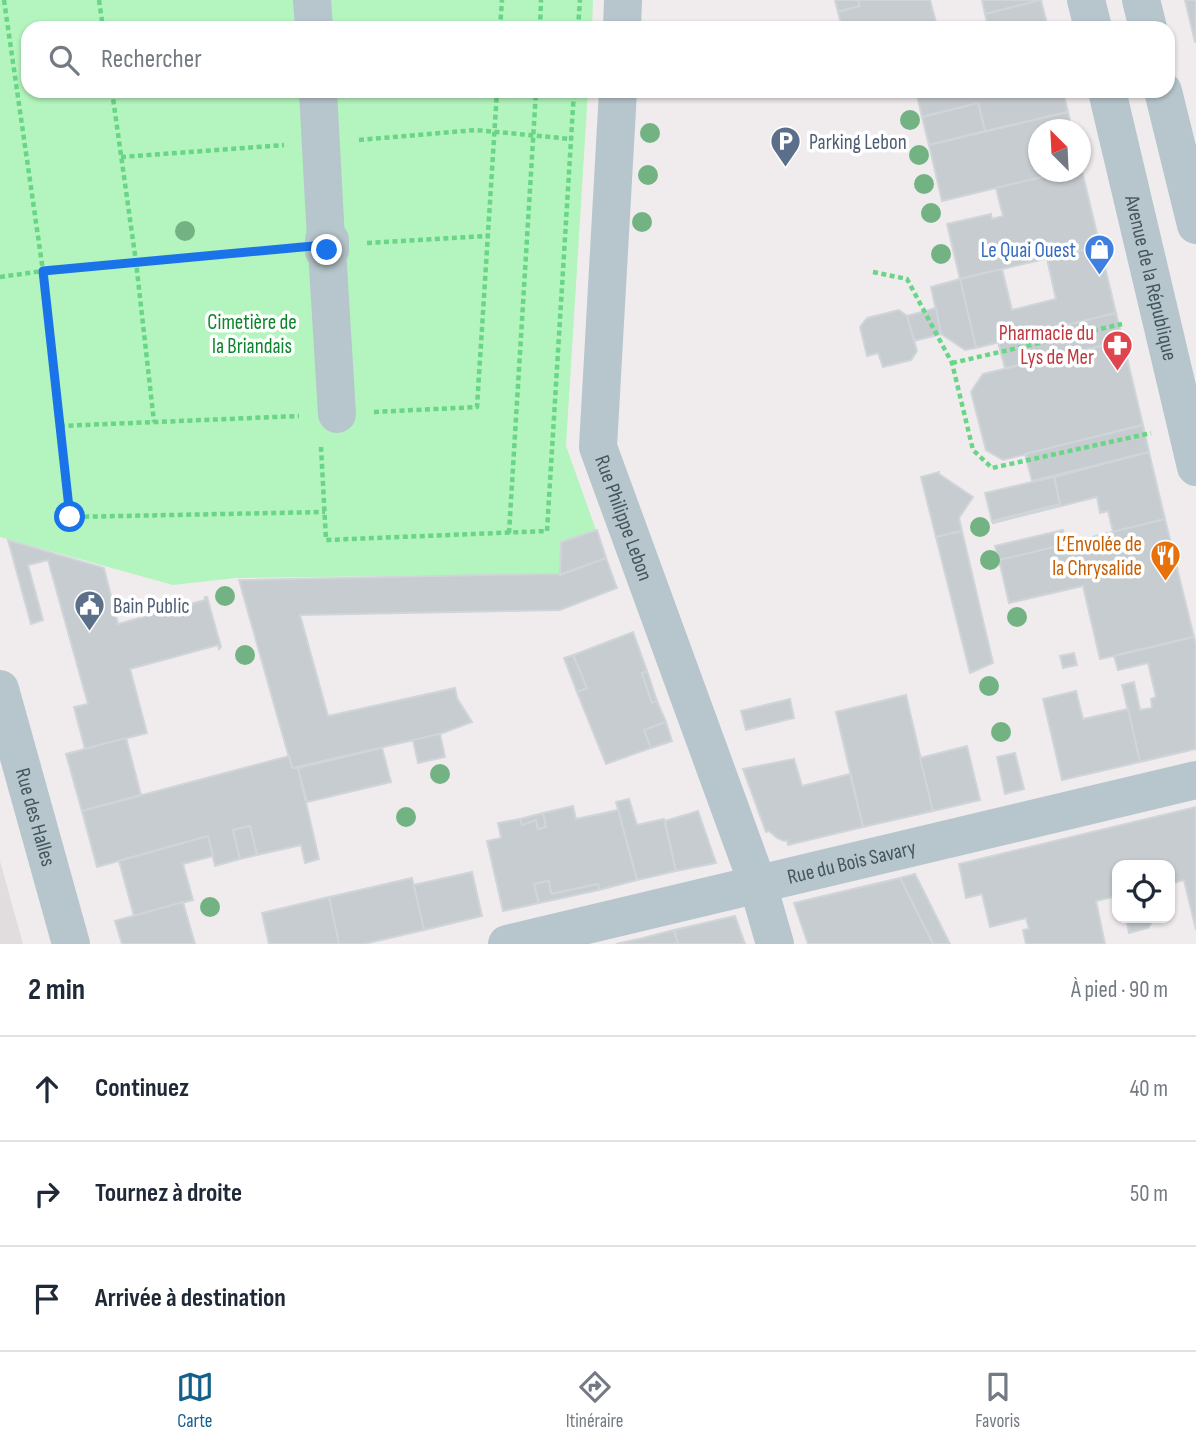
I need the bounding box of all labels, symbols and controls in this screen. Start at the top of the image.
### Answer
search box [21,21,1175,98]
icon: search [45,41,83,79]
text: Rechercher [101,44,202,75]
north arrow [1028,119,1091,182]
parking icon: Parking Lebon [769,125,803,169]
place label: Parking Lebon [809,130,907,155]
street label: Avenue de la République [1119,192,1183,363]
shop icon: Le Quai Ouest [1082,233,1116,277]
route end [311,234,342,265]
place label: Le Quai Ouest [981,238,1076,263]
park label: Cimetière de la Briandais [207,310,297,359]
place label: Pharmacie du Lys de Mer [999,321,1094,370]
pharmacy icon: Pharmacie du Lys de Mer [1100,328,1134,372]
street label: Rue Philippe Lebon [590,452,658,584]
route start [54,501,85,532]
place label: L’Envolée de la Chrysalide [1052,532,1142,581]
restaurant icon: L’Envolée de la Chrysalide [1148,539,1182,583]
public building icon: Bain Public [73,589,107,633]
place label: Bain Public [113,594,190,619]
street label: Rue des Halles [10,765,61,869]
street label: Rue du Bois Savary [785,835,918,889]
map controls [1112,860,1175,923]
button: locate [1112,860,1175,923]
text: 2 min [28,972,85,1008]
text: À pied · 90 m [1071,976,1168,1004]
icon: ahead [28,1070,66,1108]
text: Continuez [95,1073,189,1104]
text: 40 m [1130,1075,1168,1103]
icon: right [28,1175,66,1213]
text: Tournez à droite [95,1178,242,1209]
text: 50 m [1130,1180,1168,1208]
icon: arrive [28,1280,66,1318]
text: Arrivée à destination [95,1283,286,1314]
tab: Carte [176,1368,214,1433]
tab: Itinéraire [566,1368,623,1433]
tab: Favoris [975,1368,1020,1433]

